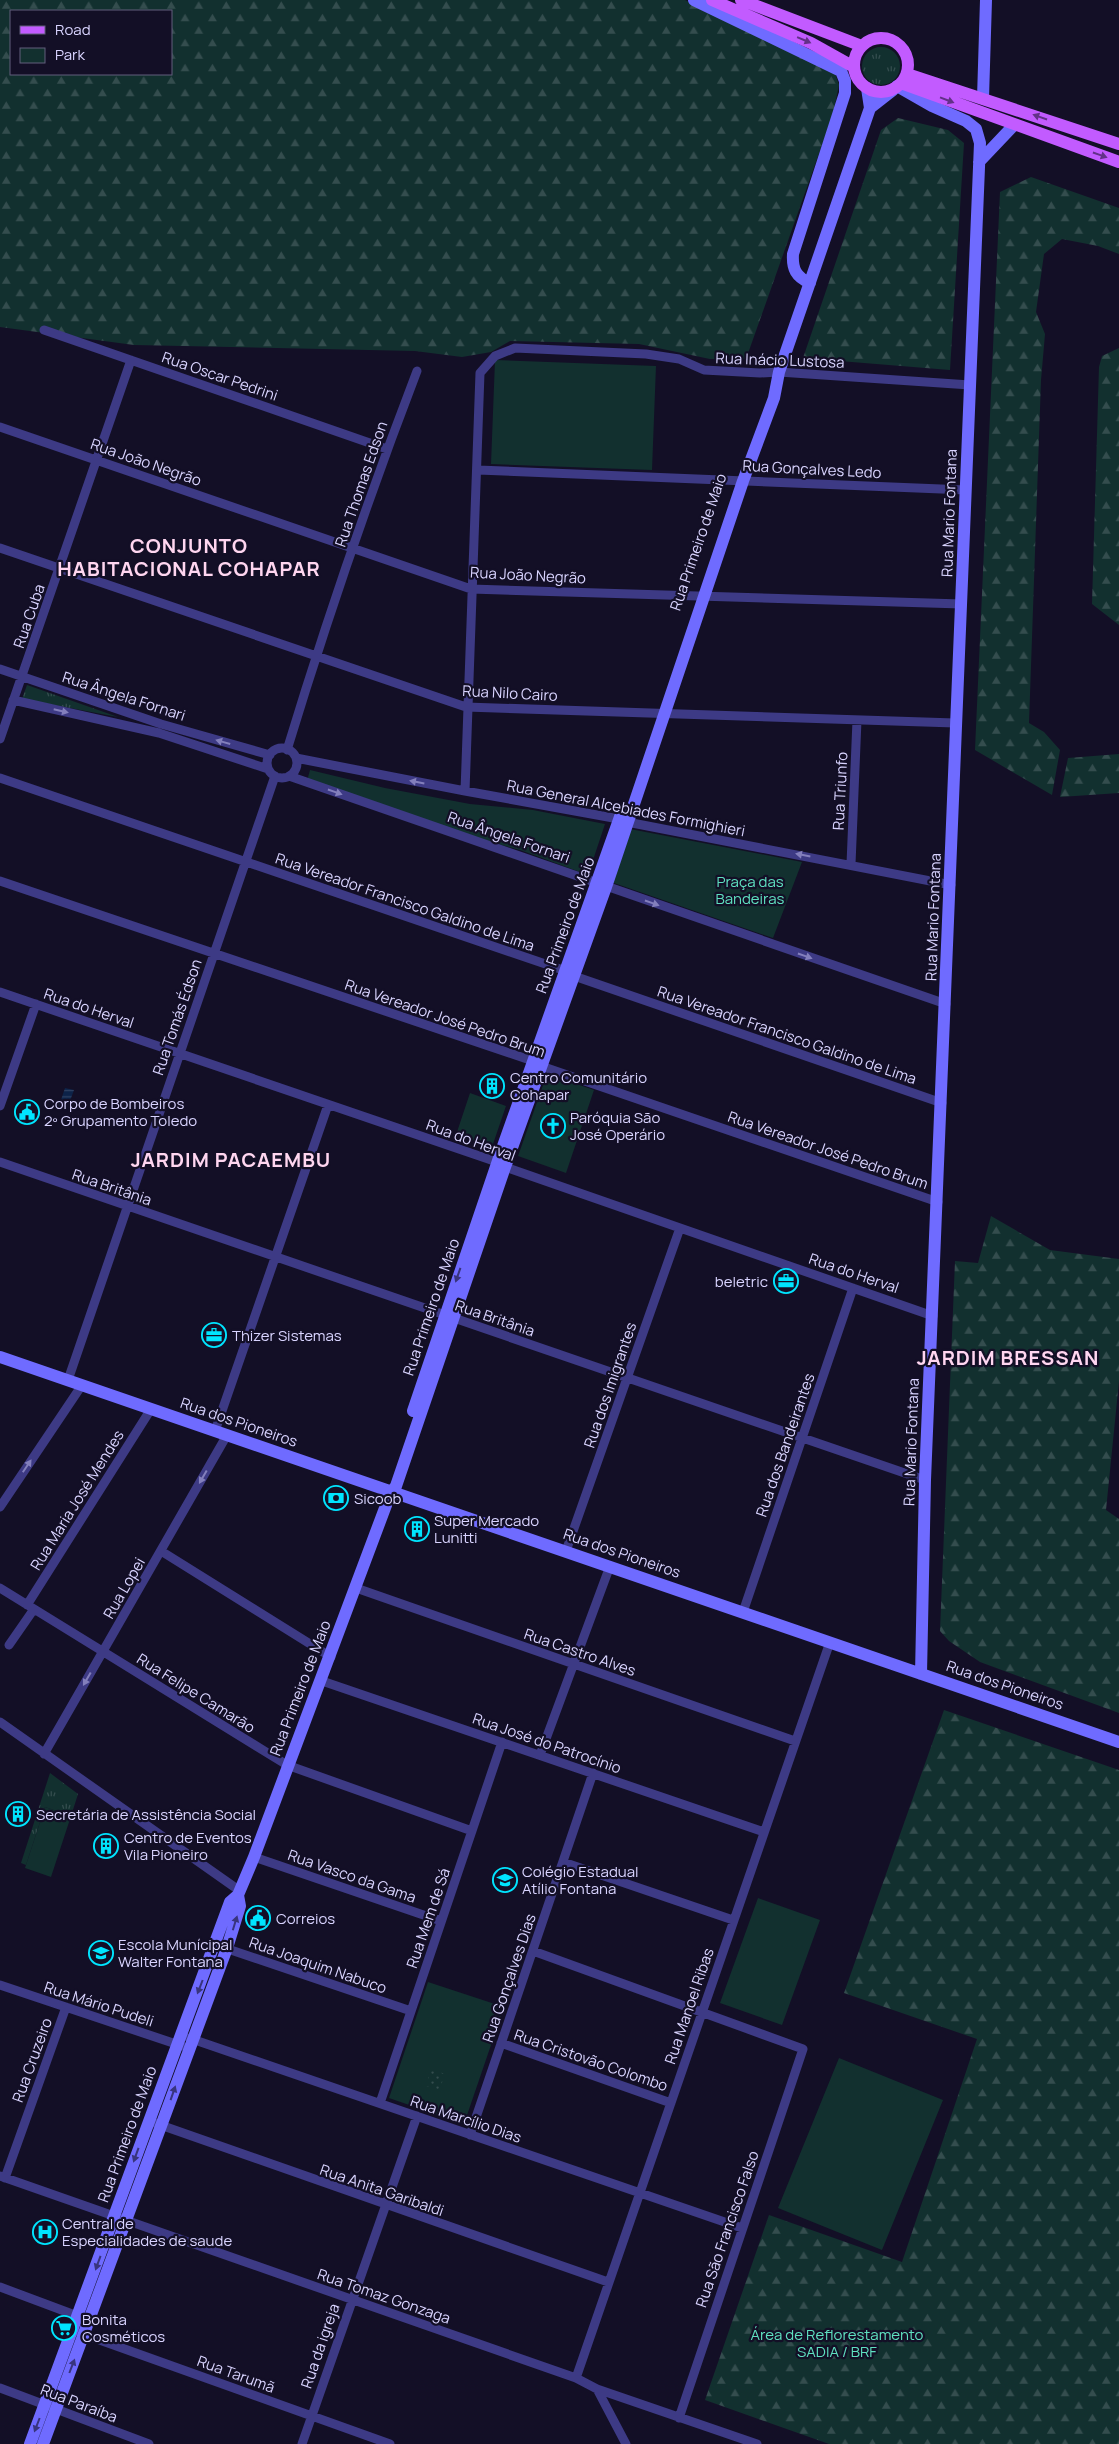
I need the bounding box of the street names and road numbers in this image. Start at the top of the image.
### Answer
street label: Rua Oscar Pedrini [159,346,281,406]
street label: Rua Inácio Lustosa [715,347,845,373]
street label: Rua Thomas Edson [330,418,392,550]
street label: Rua João Negrão [88,433,204,491]
street label: Rua Mario Fontana [936,449,962,577]
street label: Rua Gonçalves Ledo [742,455,882,483]
street label: Rua Primeiro de Maio [665,471,731,613]
street label: Rua João Negrão [470,561,587,589]
street label: Rua Cuba [8,581,50,651]
street label: Rua Ângela Fornari [60,666,188,726]
street label: Rua Nilo Cairo [462,680,558,706]
street label: Rua Triunfo [827,751,853,831]
street label: Rua General Alcebiades Formighieri [505,775,747,841]
street label: Rua Ângela Fornari [445,806,573,868]
street label: Rua Vereador Francisco Galdino de Lima [273,848,537,956]
street label: Rua Mario Fontana [920,853,946,981]
street label: Rua Primeiro de Maio [531,854,599,996]
street label: Rua Tomás Édson [147,956,207,1078]
street label: Rua Vereador José Pedro Brum [342,974,548,1062]
street label: Rua Vereador Francisco Galdino de Lima [655,981,919,1089]
street label: Rua do Herval [41,983,137,1033]
street label: Rua Vereador José Pedro Brum [725,1106,931,1194]
street label: Rua do Herval [423,1114,519,1166]
street label: Rua Britânia [69,1164,155,1210]
street label: Rua Primeiro de Maio [398,1236,464,1378]
street label: Rua do Herval [806,1248,902,1298]
street label: Rua Britânia [452,1295,538,1341]
street label: Rua dos Imigrantes [579,1319,641,1451]
street label: Rua dos Bandeirantes [751,1370,819,1520]
street label: Rua Mario Fontana [898,1378,924,1506]
street label: Rua dos Pioneiros [178,1392,301,1452]
street label: Rua Maria José Mendes [25,1426,129,1574]
street label: Rua dos Pioneiros [561,1523,684,1583]
street label: Rua Lopei [98,1554,150,1622]
street label: Rua Primeiro de Maio [264,1617,336,1759]
street label: Rua Castro Alves [521,1623,639,1681]
street label: Rua Felipe Camarão [133,1648,259,1738]
street label: Rua dos Pioneiros [944,1655,1067,1715]
street label: Rua José do Patrocínio [470,1708,624,1778]
street label: Rua Vasco da Gama [285,1844,419,1908]
street label: Rua Mem de Sá [401,1865,455,1971]
street label: Rua Gonçalves Dias [477,1911,541,2045]
street label: Rua Joaquim Nabuco [246,1932,390,1998]
street label: Rua Manoel Ribas [659,1945,719,2067]
street label: Rua Mário Pudeli [42,1976,156,2032]
street label: Rua Cruzeiro [7,2015,57,2105]
street label: Rua Cristovão Colombo [511,2024,671,2096]
street label: Rua Primeiro de Maio [93,2063,161,2205]
street label: Rua Marcílio Dias [408,2090,524,2148]
street label: Rua São Francisco Falso [690,2148,764,2310]
street label: Rua Anita Garibaldi [317,2159,447,2221]
street label: Rua Tomaz Gonzaga [315,2263,453,2329]
street label: Rua da igreja [296,2301,344,2391]
street label: Rua Tarumã [194,2350,278,2398]
street label: Rua Paraíba [37,2379,121,2427]

